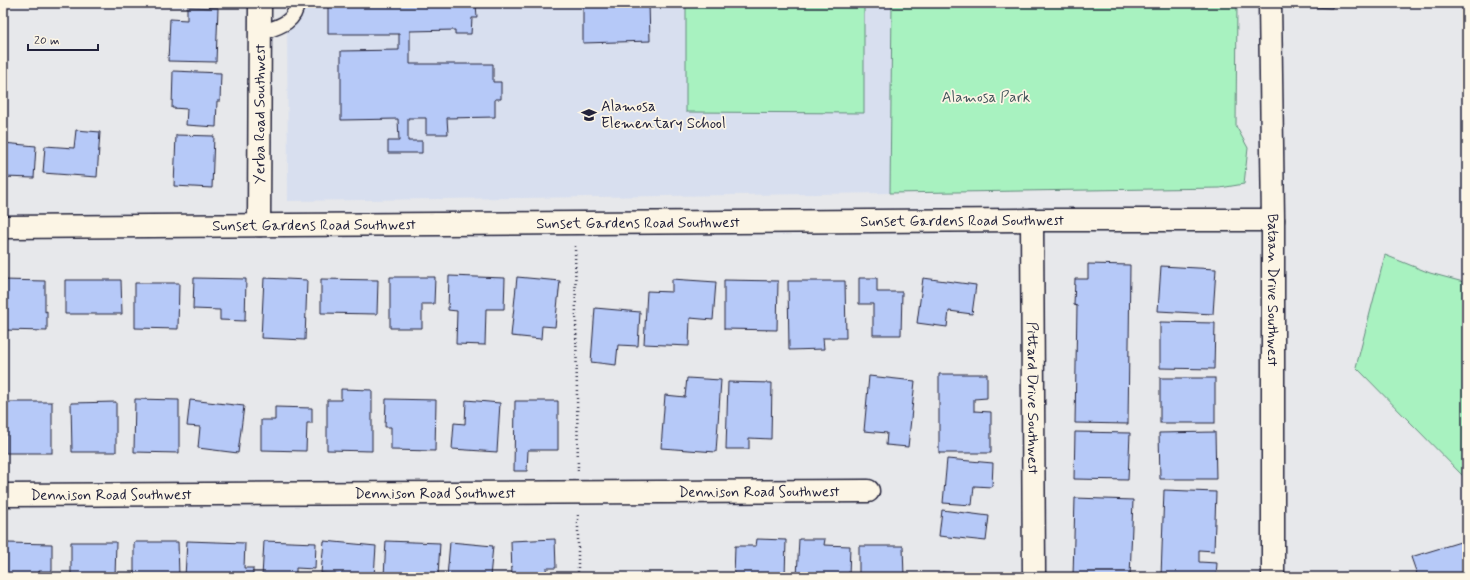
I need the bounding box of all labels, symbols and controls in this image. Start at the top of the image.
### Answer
scale bar [28,26,98,52]
text: 20 m [34,33,60,49]
street label: Yerba Road Southwest [250,43,271,184]
park label: Alamosa Park [942,88,1030,108]
place label: Alamosa Elementary School [601,97,726,134]
school or university icon: Alamosa Elementary School [580,106,598,124]
street label: Sunset Gardens Road Southwest [860,211,1064,232]
street label: Sunset Gardens Road Southwest [536,213,741,234]
street label: Bataan Drive Southwest [1262,213,1282,367]
street label: Sunset Gardens Road Southwest [212,215,417,237]
street label: Pittard Drive Southwest [1022,322,1042,475]
street label: Dennison Road Southwest [678,482,840,503]
street label: Dennison Road Southwest [354,484,516,504]
street label: Dennison Road Southwest [30,485,192,506]

